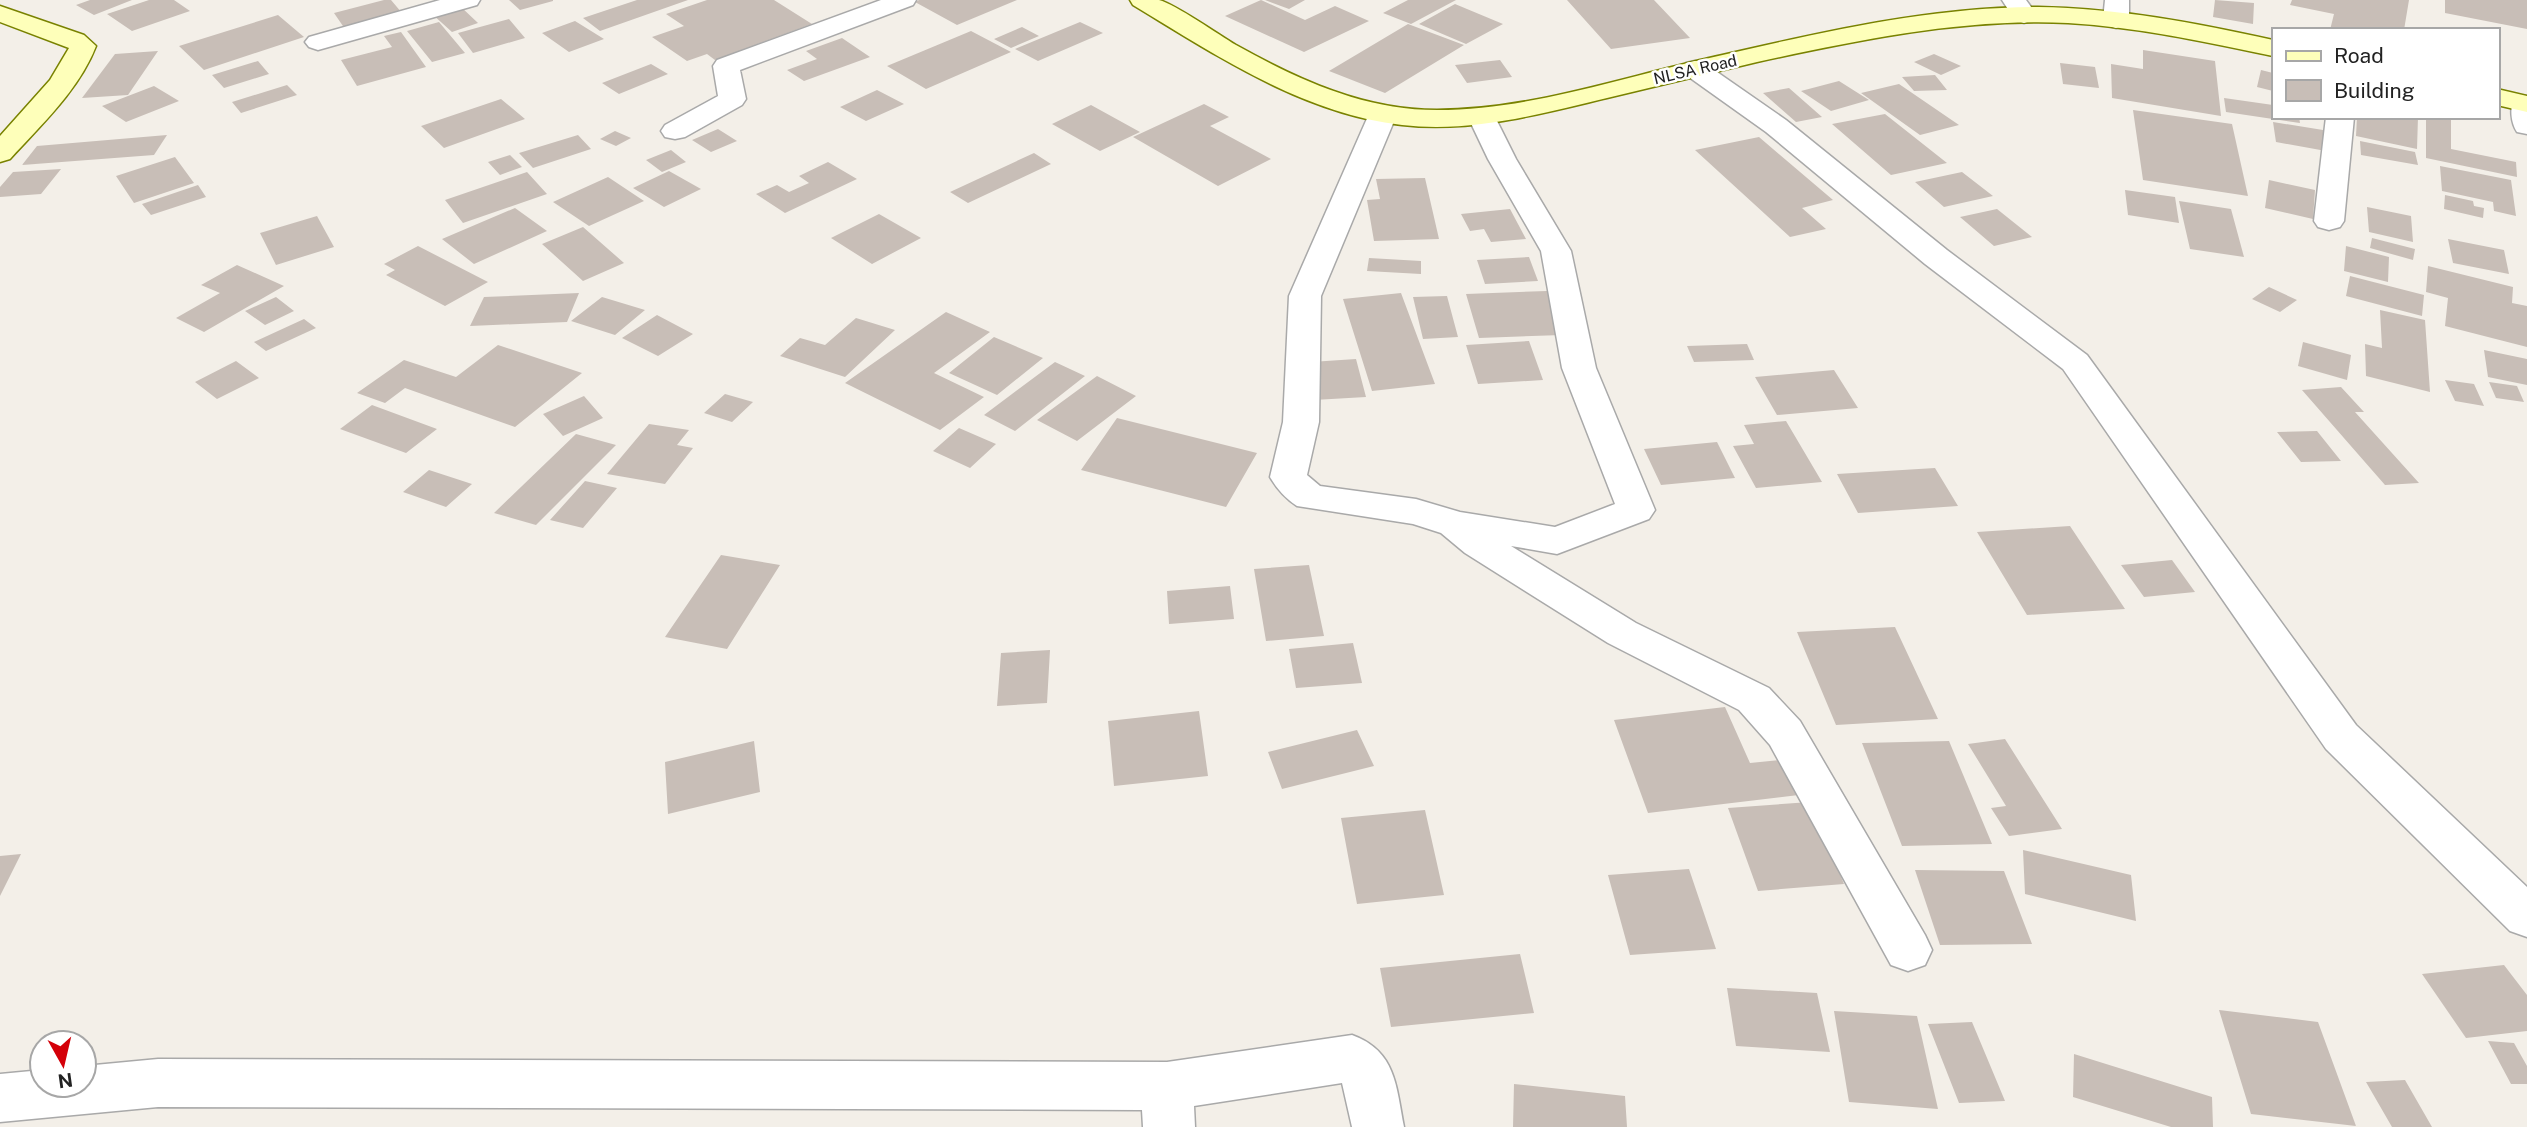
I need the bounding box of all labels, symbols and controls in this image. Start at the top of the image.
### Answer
legend [2272,28,2499,119]
text: Road [2334,43,2384,68]
street label: NLSA Road [1652,51,1739,88]
text: Building [2334,78,2415,103]
north arrow [28,1029,98,1099]
text: N [56,1069,74,1093]

